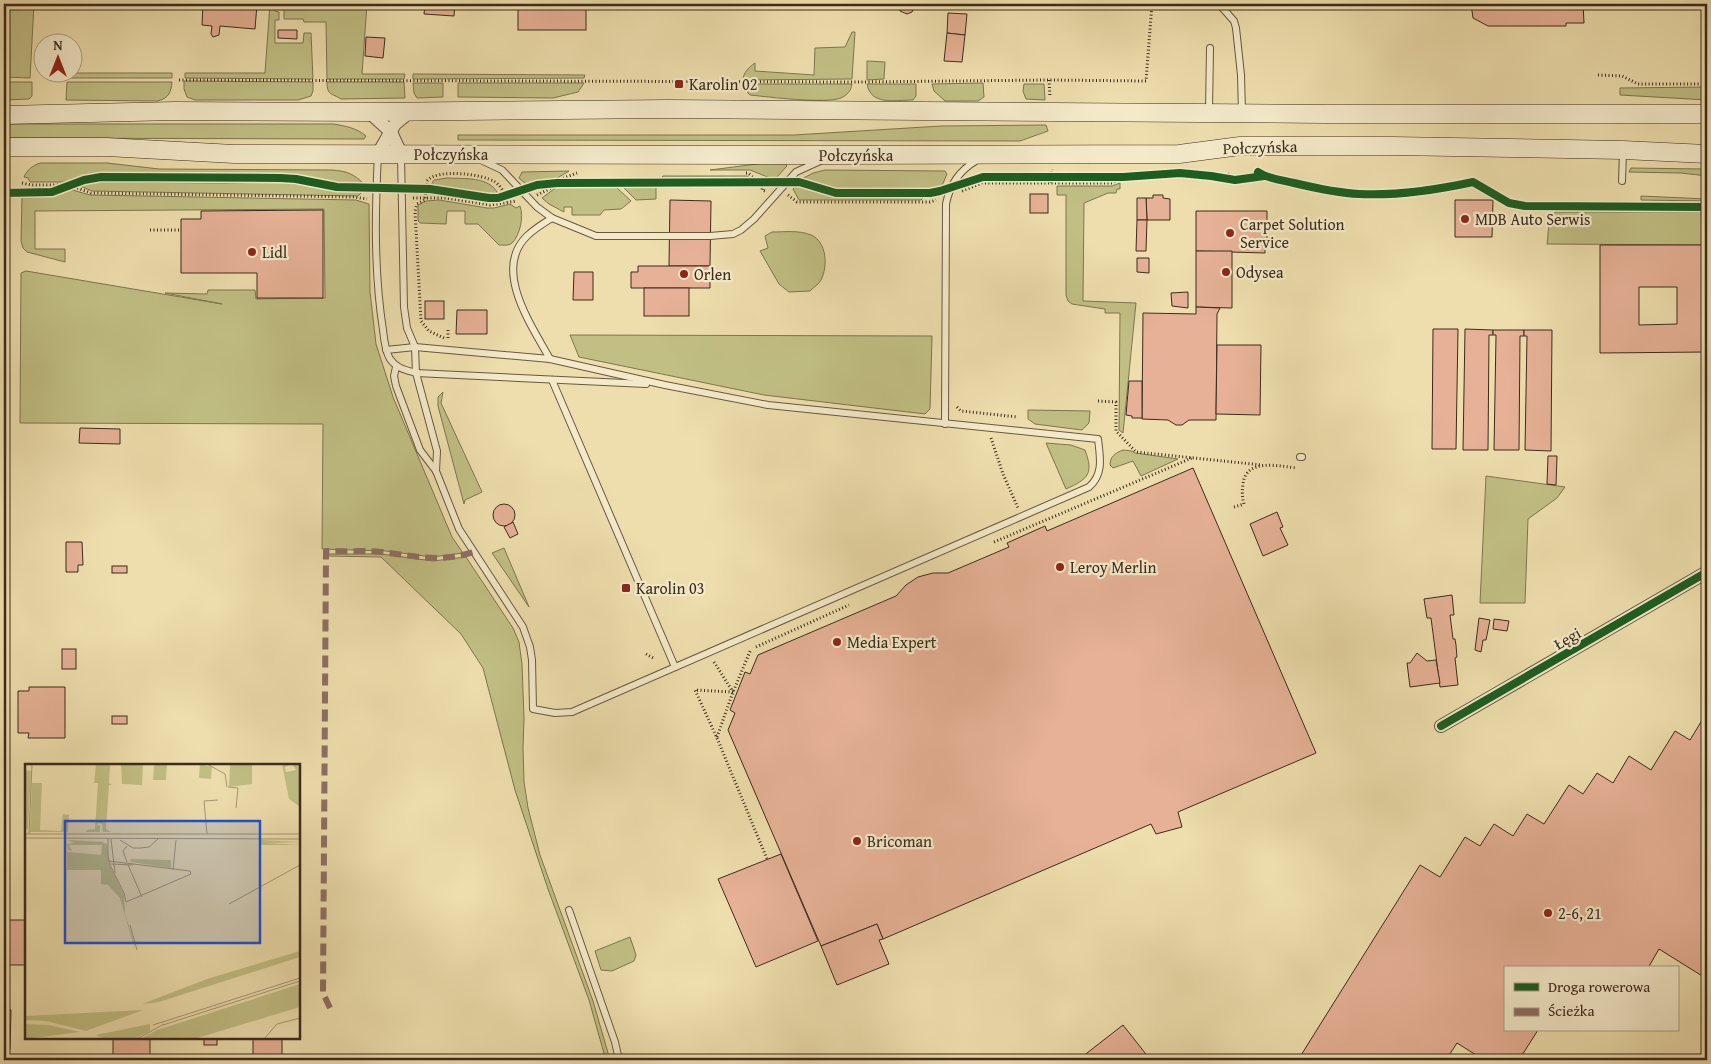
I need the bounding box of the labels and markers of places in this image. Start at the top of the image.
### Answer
place label: Karolin 02 [689,72,757,96]
marker: Karolin 02 [673,78,685,90]
place label: MDB Auto Serwis [1475,207,1590,231]
place label: Carpet Solution Service [1240,212,1345,254]
marker: MDB Auto Serwis [1459,213,1471,225]
marker: Carpet Solution Service [1224,227,1236,239]
place label: Lidl [262,240,288,264]
marker: Lidl [246,246,258,258]
place label: Odysea [1236,260,1284,284]
place label: Orlen [694,262,731,286]
marker: Odysea [1220,266,1232,278]
marker: Orlen [678,268,690,280]
place label: Leroy Merlin [1070,555,1157,579]
marker: Leroy Merlin [1054,561,1066,573]
place label: Karolin 03 [636,576,704,600]
marker: Karolin 03 [620,582,632,594]
place label: Media Expert [847,630,937,654]
marker: Media Expert [831,636,843,648]
place label: Bricoman [867,829,932,853]
marker: Bricoman [851,835,863,847]
place label: 2-6, 21 [1558,901,1602,925]
marker: 2-6, 21 [1542,907,1554,919]

